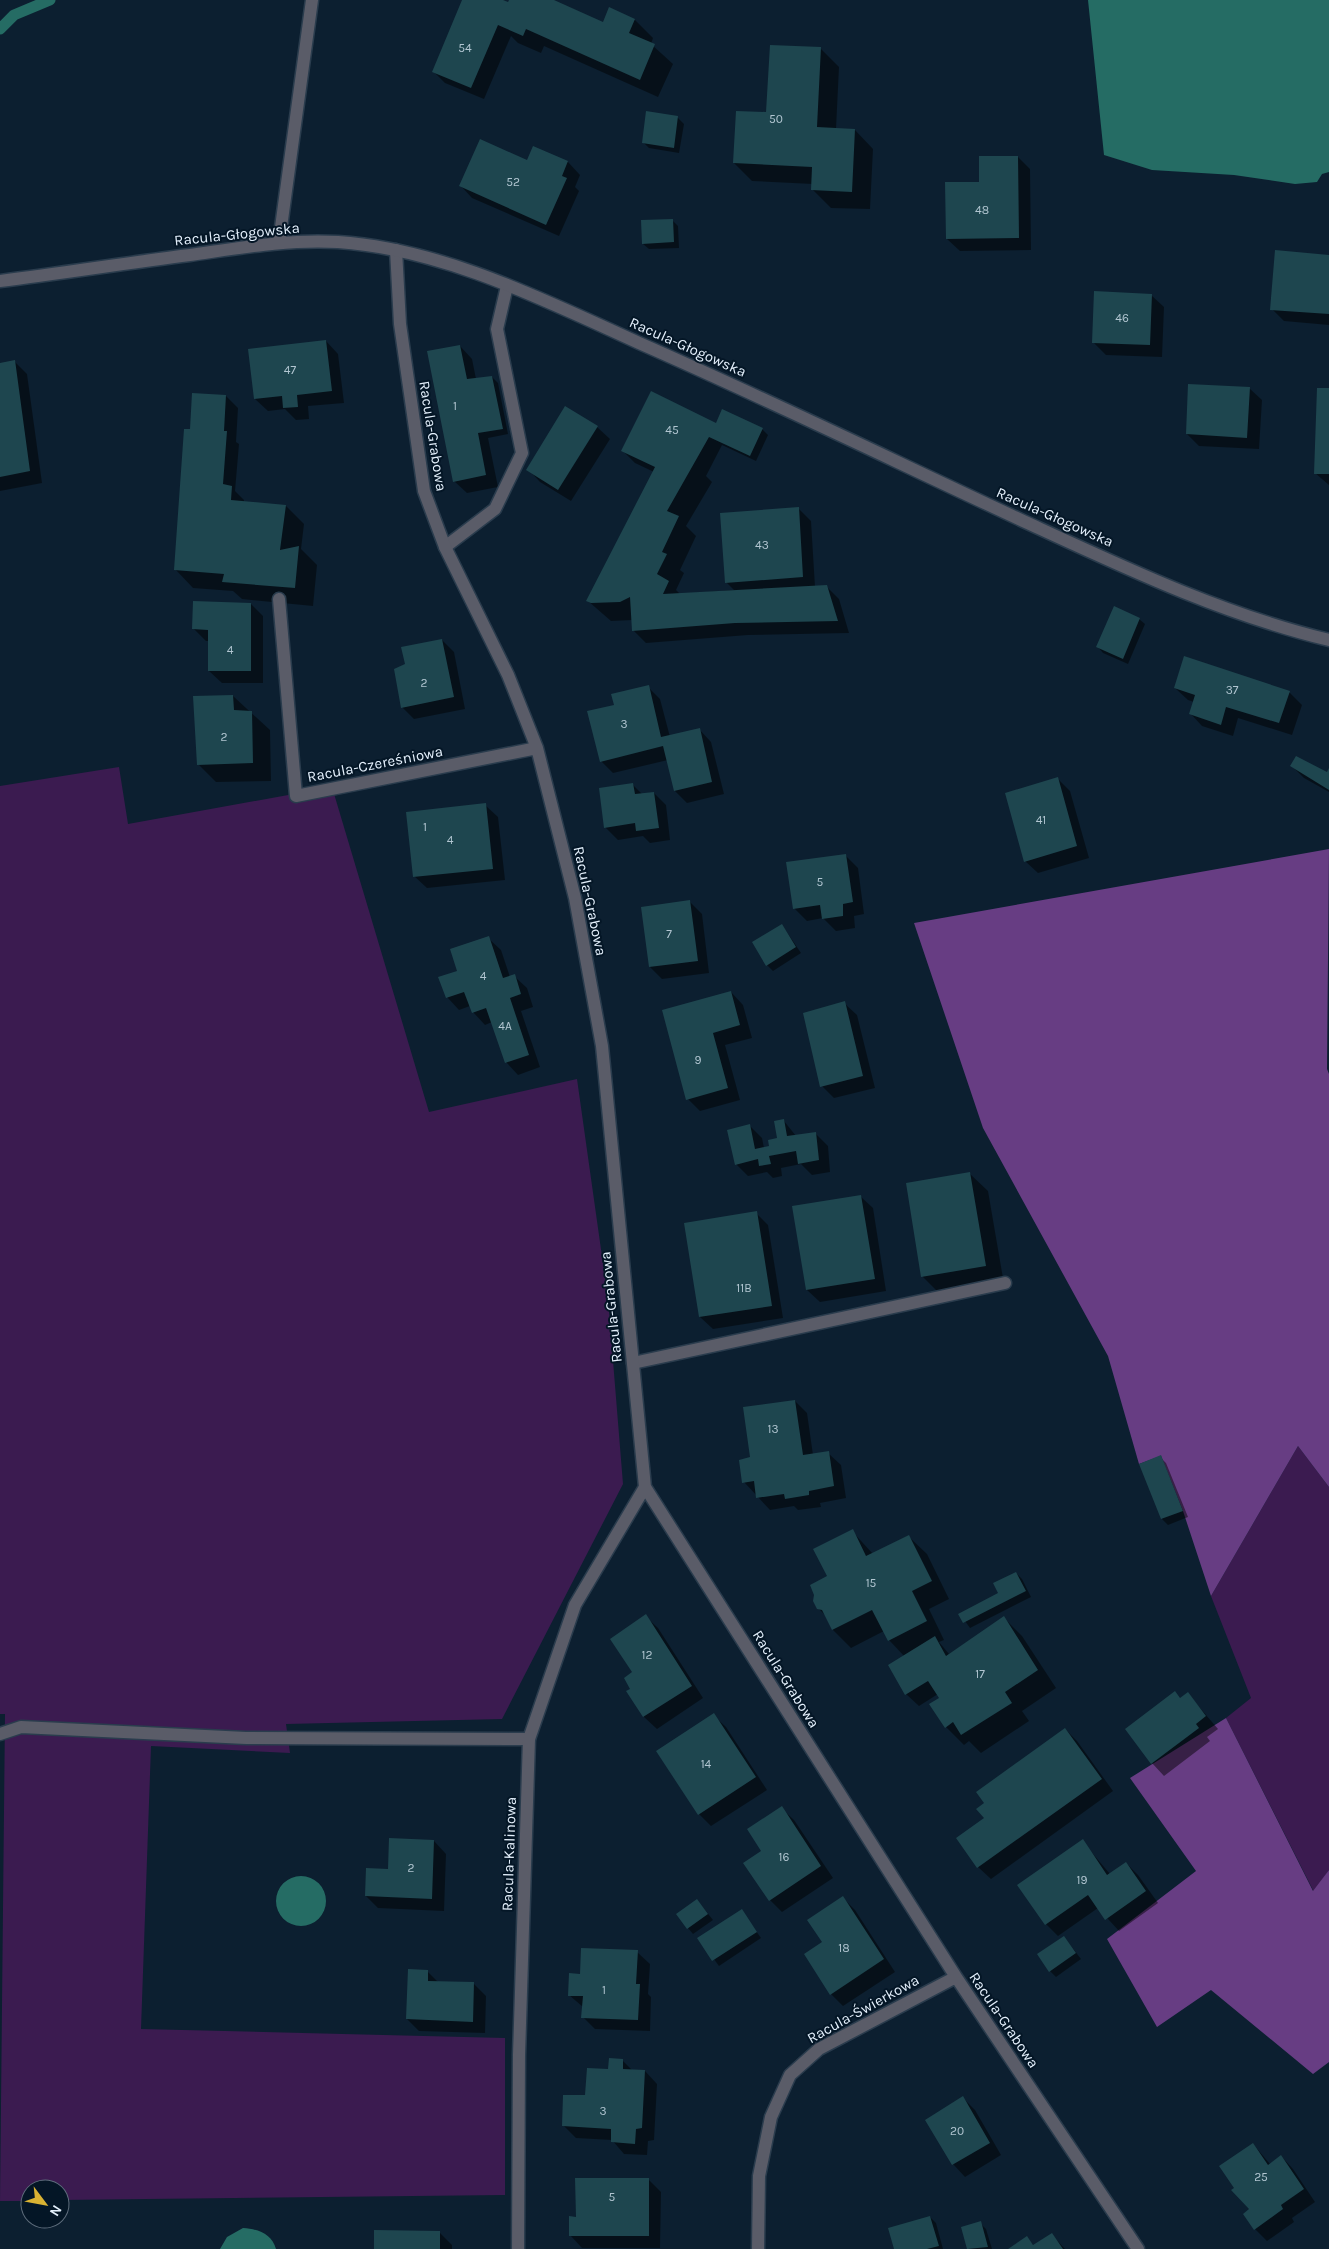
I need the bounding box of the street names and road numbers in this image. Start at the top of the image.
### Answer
street label: Racula-Głogowska [173,218,301,250]
street label: Racula-Głogowska [627,313,749,381]
street label: Racula-Grabowa [415,380,451,492]
street label: Racula-Głogowska [994,483,1116,551]
street label: Racula-Czereśniowa [306,742,444,786]
street label: Racula-Grabowa [570,845,610,957]
street label: Racula-Grabowa [596,1251,626,1363]
street label: Racula-Grabowa [749,1627,823,1731]
street label: Racula-Kalinowa [498,1797,520,1911]
street label: Racula-Grabowa [965,1969,1043,2071]
street label: Racula-Świerkowa [804,1971,922,2047]

